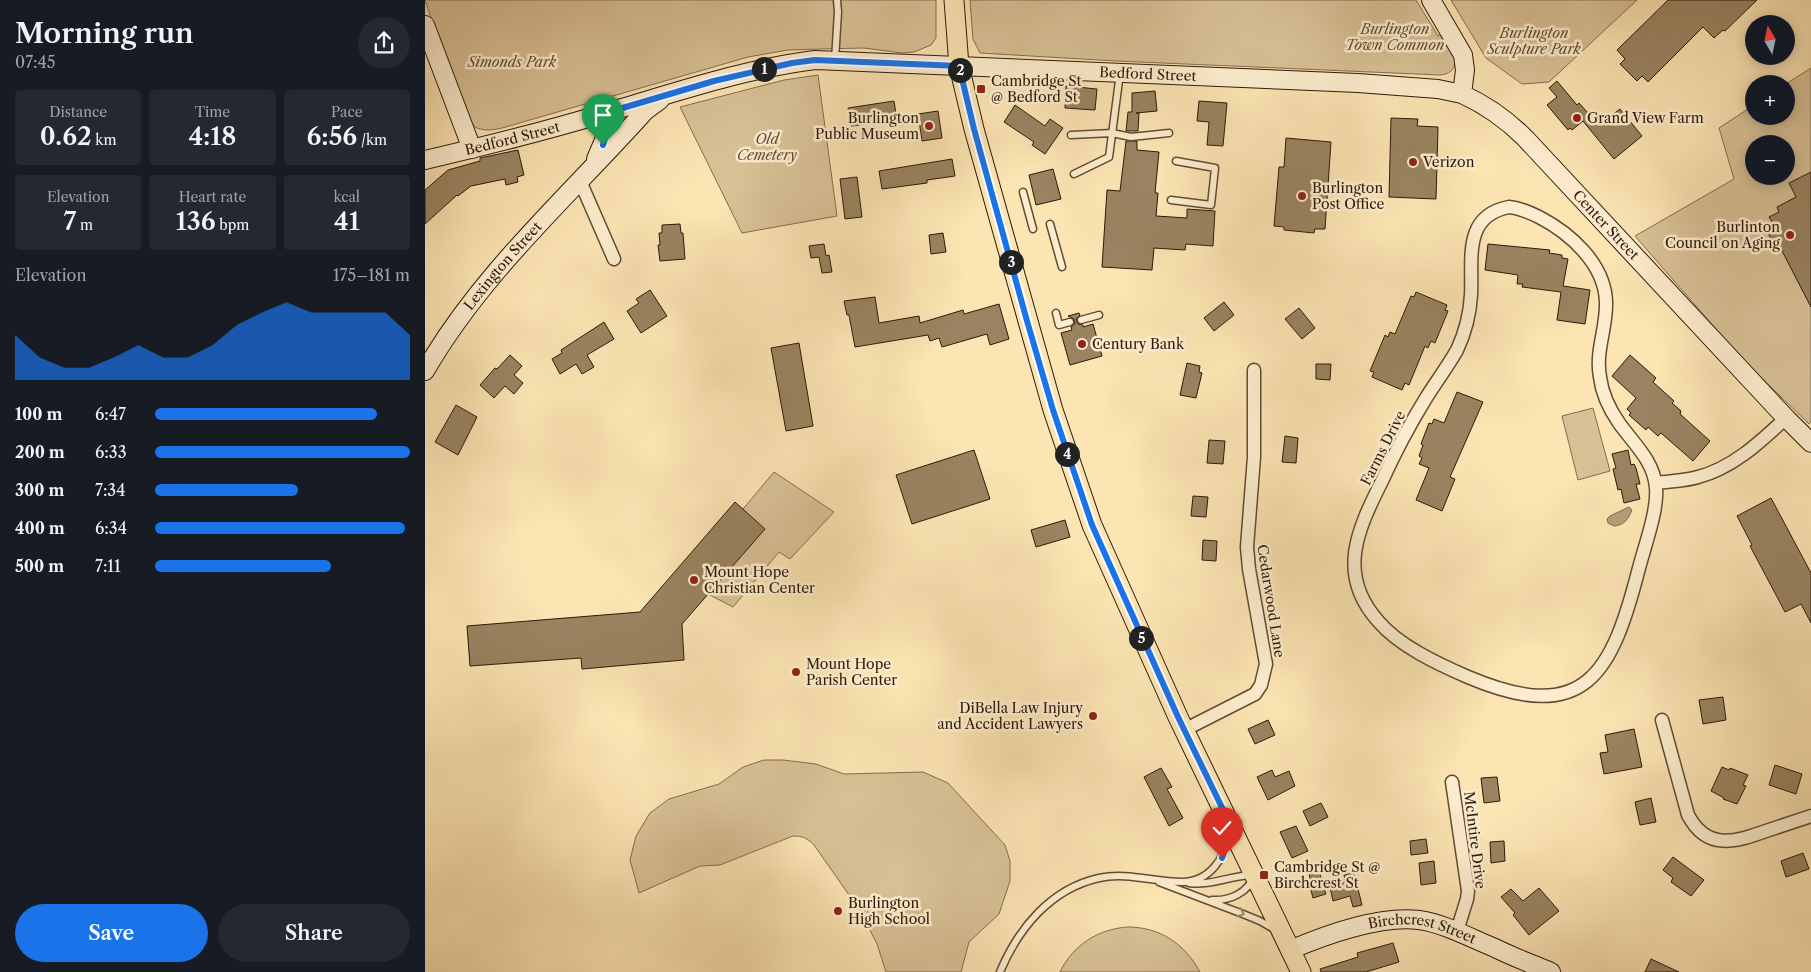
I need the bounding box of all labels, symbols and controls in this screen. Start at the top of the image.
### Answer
north arrow [1745,15,1795,65]
map controls [1745,15,1795,185]
text: Morning run [15,16,194,50]
button: share [358,17,410,69]
park label: Burlington Town Common [1346,20,1444,54]
park label: Burlington Sculpture Park [1486,24,1582,58]
text: 07:45 [15,52,55,72]
park label: Simonds Park [467,53,557,71]
pin: 1 [751,56,777,82]
pin: 2 [947,58,973,82]
text: 1 [761,60,768,78]
text: 2 [956,61,965,79]
street label: Bedford Street [1099,63,1197,85]
place label: Cambridge St @ Bedford St [991,72,1082,106]
button: + [1745,75,1795,125]
marker: Cambridge St @ Bedford St [975,83,987,95]
pin [582,94,624,145]
icon: arrive [589,101,617,129]
text: Distance [49,103,107,121]
text: Time [195,103,230,121]
text: Pace [331,103,363,121]
place label: Burlington Public Museum [815,109,919,143]
place label: Grand View Farm [1587,109,1704,127]
marker: Grand View Farm [1571,112,1583,124]
street label: Bedford Street [463,118,562,159]
marker: Burlington Public Museum [923,120,935,132]
text: 0.62 [40,121,92,152]
text: 4:18 [188,121,237,152]
text: 6:56 [307,121,357,152]
park label: Old Cemetery [737,130,797,164]
text: km [92,131,117,149]
text: /km [357,131,387,149]
button: − [1745,135,1795,185]
place label: Verizon [1422,153,1475,171]
marker: Verizon [1407,156,1419,168]
place label: Burlington Post Office [1312,179,1385,213]
street label: Center Street [1569,186,1643,264]
text: Elevation [47,188,109,206]
text: Heart rate [179,188,246,206]
text: kcal [334,188,360,206]
marker: Burlington Post Office [1296,190,1308,202]
text: 7 [63,206,76,237]
text: 136 [176,206,215,237]
text: 41 [334,206,360,237]
text: m [76,216,93,234]
text: bpm [215,216,249,234]
street label: Lexington Street [460,218,545,314]
place label: Burlinton Council on Aging [1665,218,1781,252]
marker: Burlinton Council on Aging [1784,229,1796,241]
pin: 3 [999,250,1023,274]
text: 3 [1008,253,1015,271]
text: Elevation [15,265,86,285]
text: 175–181 m [333,265,410,285]
place label: Century Bank [1092,335,1185,353]
marker: Century Bank [1076,338,1088,350]
text: 100 m [15,404,62,424]
text: 6:47 [95,404,126,424]
street label: Farms Drive [1357,408,1410,488]
text: 200 m [15,442,65,462]
text: 6:33 [95,442,126,462]
pin: 4 [1055,442,1079,466]
text: 4 [1063,445,1072,463]
text: 300 m [15,480,64,500]
text: 7:34 [95,480,125,500]
text: 400 m [15,518,65,538]
text: 6:34 [95,518,127,538]
street label: Cedarwood Lane [1253,543,1289,659]
text: 500 m [15,556,64,576]
text: 7:11 [95,556,121,576]
place label: Mount Hope Christian Center [704,563,815,597]
marker: Mount Hope Christian Center [688,574,700,586]
pin: 5 [1129,626,1153,650]
text: 5 [1138,629,1145,647]
place label: Mount Hope Parish Center [806,655,897,689]
marker: Mount Hope Parish Center [790,666,802,678]
place label: DiBella Law Injury and Accident Lawyers [937,699,1083,733]
marker: DiBella Law Injury and Accident Lawyers [1087,710,1099,722]
street label: McIntire Drive [1460,790,1490,890]
pin [1201,807,1243,858]
icon: check [1208,814,1236,842]
place label: Cambridge St @ Birchcrest St [1274,858,1381,892]
marker: Cambridge St @ Birchcrest St [1258,869,1270,881]
place label: Burlington High School [848,894,930,928]
button: Save [15,904,208,962]
button: Share [218,904,410,962]
marker: Burlington High School [832,905,844,917]
one-way arrow [1236,907,1245,917]
street label: Birchcrest Street [1366,910,1479,948]

